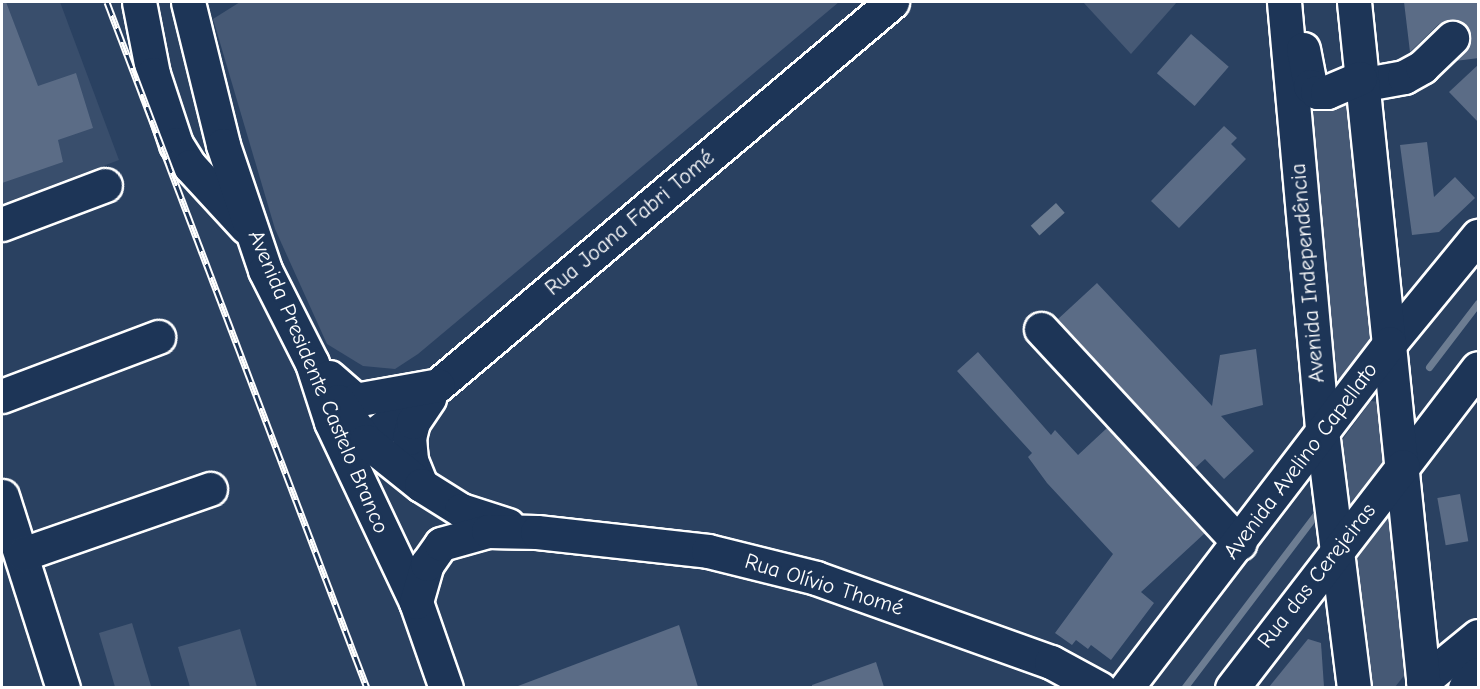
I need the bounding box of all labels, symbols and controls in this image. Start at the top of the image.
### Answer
street label: Rua Joana Fabri Tomé [540,144,720,302]
street label: Avenida Independência [1285,162,1331,384]
street label: Avenida Presidente Castelo Branco [242,226,394,538]
street label: Avenida Avelino Capellato [1218,357,1384,565]
street label: Rua das Cerejeiras [1252,498,1382,654]
street label: Rua Olívio Thomé [742,548,906,622]

